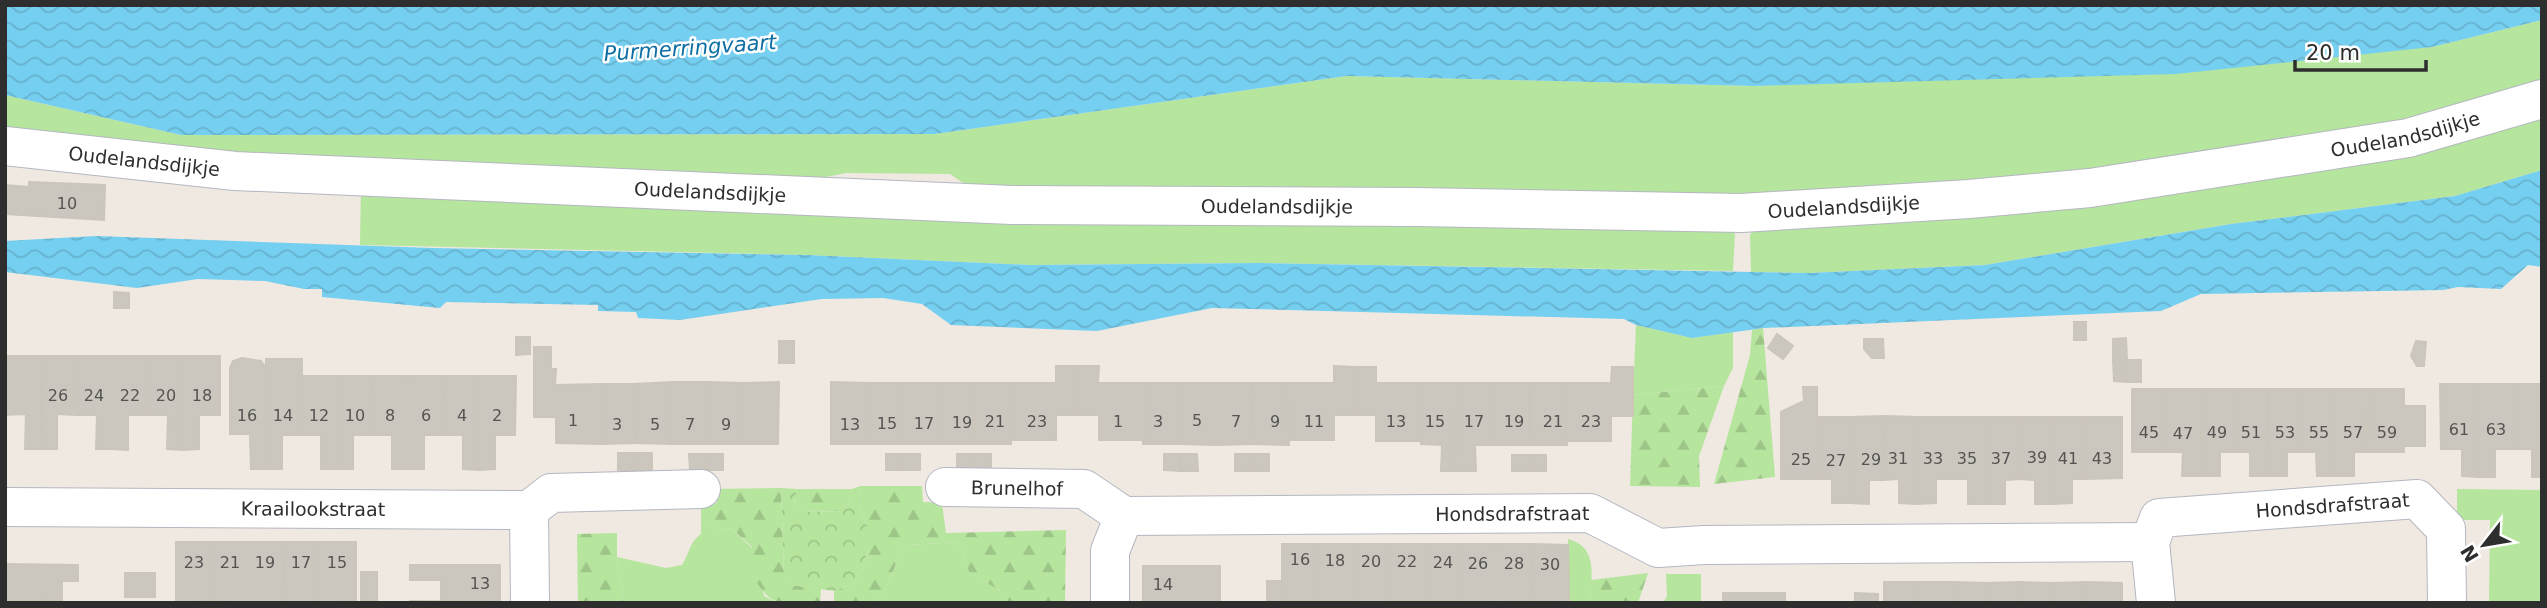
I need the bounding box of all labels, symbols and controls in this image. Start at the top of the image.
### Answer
scale bar [2295,28,2426,72]
water label: Purmerringvaart [603,30,778,66]
text: 20 m [2306,41,2360,65]
street label: Oudelandsdijkje [2329,107,2482,161]
street label: Oudelandsdijkje [67,142,221,180]
street label: Oudelandsdijkje [634,177,787,206]
street label: Oudelandsdijkje [1767,191,1920,222]
house number: 10 [57,194,77,213]
street label: Oudelandsdijkje [1201,195,1353,218]
house number: 26 [48,386,68,405]
house number: 24 [84,386,104,405]
house number: 22 [120,386,140,405]
house number: 20 [156,386,176,405]
house number: 18 [192,386,212,405]
house number: 16 [237,406,257,425]
house number: 14 [273,406,293,425]
house number: 12 [309,406,329,425]
house number: 10 [345,406,365,425]
house number: 8 [385,406,395,425]
house number: 6 [421,406,431,425]
house number: 4 [457,406,467,425]
house number: 2 [492,406,502,425]
house number: 1 [568,411,578,430]
house number: 5 [1192,411,1202,430]
house number: 21 [985,412,1005,431]
house number: 23 [1027,412,1047,431]
house number: 1 [1113,412,1123,431]
house number: 3 [1153,412,1163,431]
house number: 7 [1231,412,1241,431]
house number: 9 [1270,412,1280,431]
house number: 11 [1304,412,1324,431]
house number: 13 [1386,412,1406,431]
house number: 15 [1425,412,1445,431]
house number: 17 [1464,412,1484,431]
house number: 19 [1504,412,1524,431]
house number: 21 [1543,412,1563,431]
house number: 23 [1581,412,1601,431]
house number: 19 [952,413,972,432]
house number: 15 [877,414,897,433]
house number: 17 [914,414,934,433]
house number: 3 [612,415,622,434]
house number: 5 [650,415,660,434]
house number: 7 [685,415,695,434]
house number: 9 [721,415,731,434]
house number: 13 [840,415,860,434]
house number: 61 [2449,420,2469,439]
house number: 63 [2486,420,2506,439]
house number: 45 [2139,423,2159,442]
house number: 49 [2207,423,2227,442]
house number: 51 [2241,423,2261,442]
house number: 53 [2275,423,2295,442]
house number: 55 [2309,423,2329,442]
house number: 57 [2343,423,2363,442]
house number: 59 [2377,423,2397,442]
house number: 47 [2173,424,2193,443]
house number: 39 [2027,448,2047,467]
house number: 31 [1888,449,1908,468]
house number: 33 [1923,449,1943,468]
house number: 35 [1957,449,1977,468]
house number: 37 [1991,449,2011,468]
house number: 41 [2058,449,2078,468]
house number: 43 [2092,449,2112,468]
house number: 25 [1791,450,1811,469]
house number: 29 [1861,450,1881,469]
house number: 27 [1826,451,1846,470]
street label: Brunelhof [971,476,1065,500]
street label: Hondsdrafstraat [2255,489,2410,522]
street label: Kraailookstraat [241,497,385,520]
street label: Hondsdrafstraat [1435,502,1589,525]
north arrow [2449,510,2519,580]
text: N [2456,541,2483,566]
house number: 16 [1290,550,1310,569]
house number: 18 [1325,551,1345,570]
house number: 20 [1361,552,1381,571]
house number: 22 [1397,552,1417,571]
house number: 23 [184,553,204,572]
house number: 21 [220,553,240,572]
house number: 19 [255,553,275,572]
house number: 17 [291,553,311,572]
house number: 15 [327,553,347,572]
house number: 24 [1433,553,1453,572]
house number: 26 [1468,554,1488,573]
house number: 28 [1504,554,1524,573]
house number: 30 [1540,555,1560,574]
house number: 13 [470,574,490,593]
house number: 14 [1153,575,1173,594]

